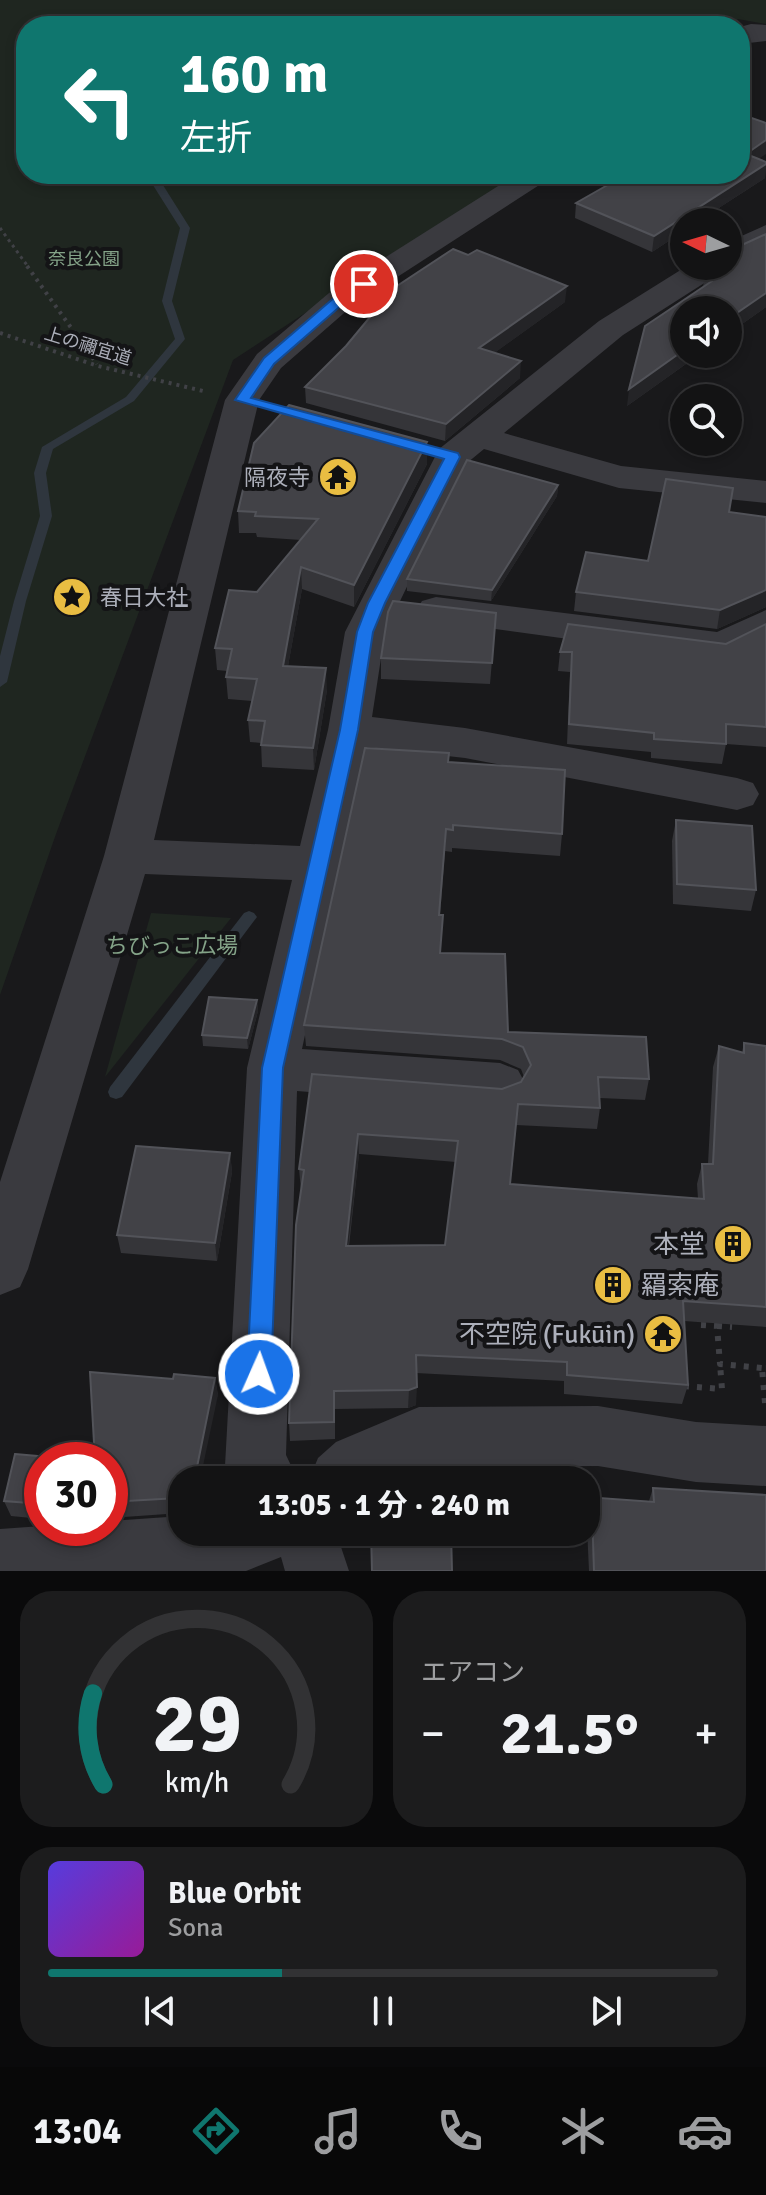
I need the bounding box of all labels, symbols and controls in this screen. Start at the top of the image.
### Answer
text: 160 m [180,39,328,108]
icon: left [48,48,152,152]
text: 左折 [180,116,252,161]
north arrow [670,208,742,280]
map controls [670,208,742,456]
park label: 奈良公園 [48,248,120,270]
pin [330,250,398,318]
icon: arrive [342,262,386,306]
button: sound [670,296,742,368]
street label: 上の禰宜道 [42,322,134,370]
button: search [670,384,742,456]
temple icon: 隔夜寺 [317,456,359,498]
place label: 隔夜寺 [244,464,310,491]
place icon: 春日大社 [51,576,93,618]
place label: 春日大社 [100,584,188,611]
park label: ちびっこ広場 [106,932,238,959]
building icon: 本堂 [712,1223,754,1265]
place label: 本堂 [653,1229,705,1261]
building icon: 羂索庵 [592,1264,634,1306]
place label: 羂索庵 [641,1270,719,1302]
temple icon: 不空院 (Fukūin) [642,1313,684,1355]
place label: 不空院 (Fukūin) [459,1319,635,1351]
position arrow [217,1332,301,1416]
speed limit sign: 30 [24,1442,128,1546]
text: 13:05 · 1 分 · 240 m [258,1487,510,1524]
text: エアコン [421,1657,525,1689]
text: 29 [152,1673,241,1775]
text: 21.5° [500,1697,639,1771]
text: − [421,1707,445,1761]
text: + [694,1707,718,1761]
text: km/h [164,1765,229,1800]
text: Blue Orbit [168,1875,301,1912]
text: Sona [168,1912,223,1944]
icon: previous [138,1989,182,2033]
icon: pause [361,1989,405,2033]
icon: next [584,1989,628,2033]
icon: directions [188,2103,244,2159]
icon: music [310,2103,366,2159]
icon: phone [432,2103,488,2159]
icon: climate [555,2103,611,2159]
icon: car [677,2103,733,2159]
text: 13:04 [33,2109,122,2154]

